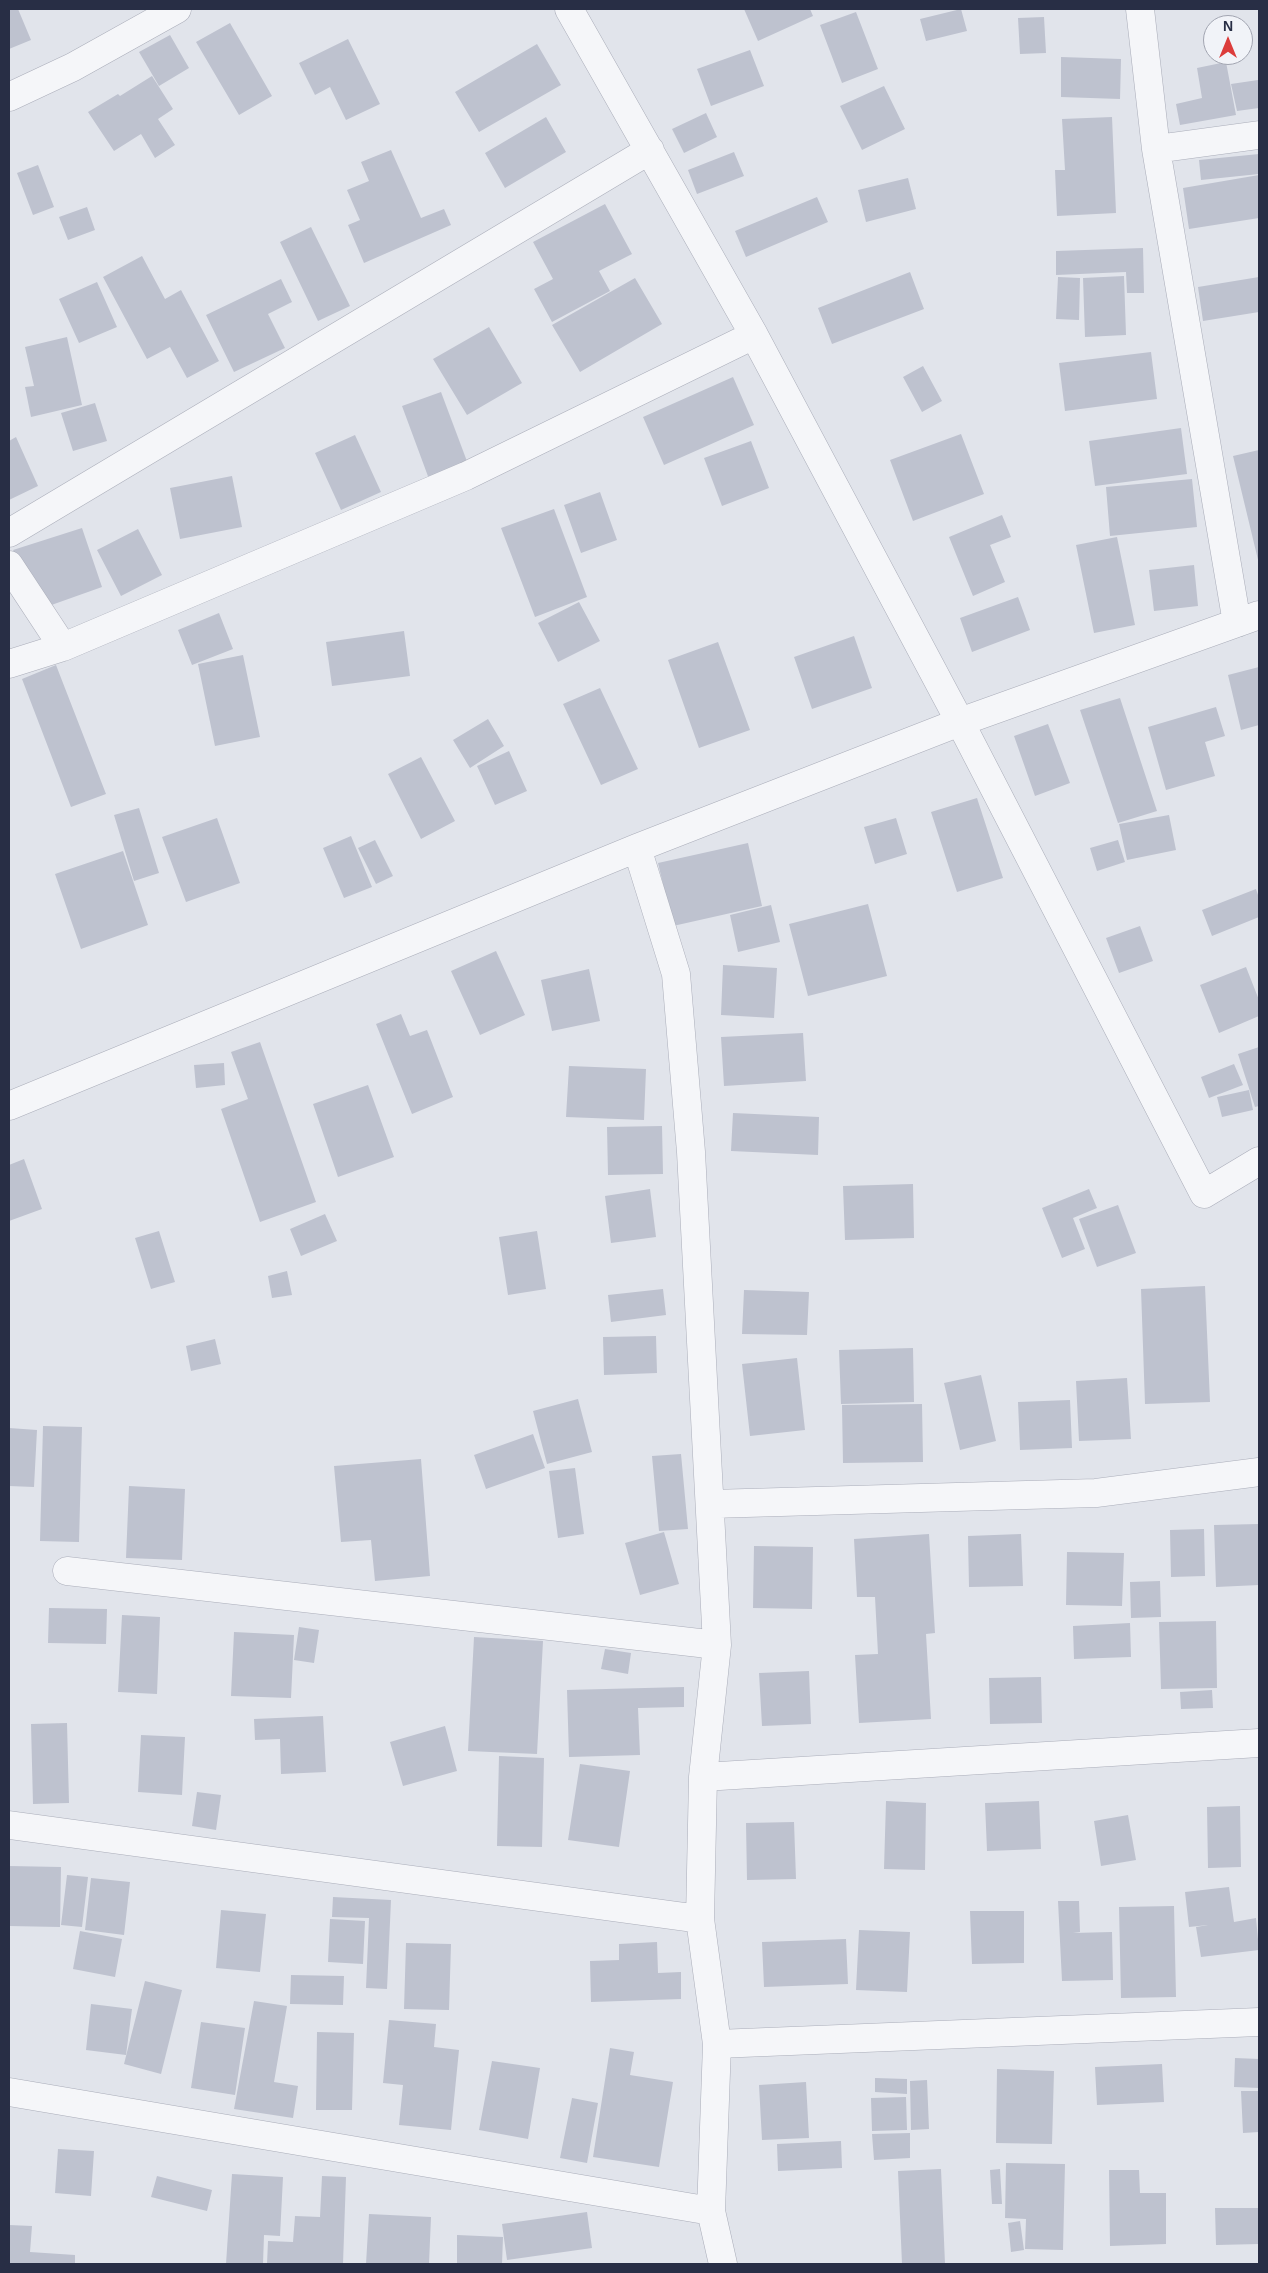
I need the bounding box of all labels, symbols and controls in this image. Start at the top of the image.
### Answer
north arrow [1203,15,1253,65]
text: N [1223,18,1233,34]

